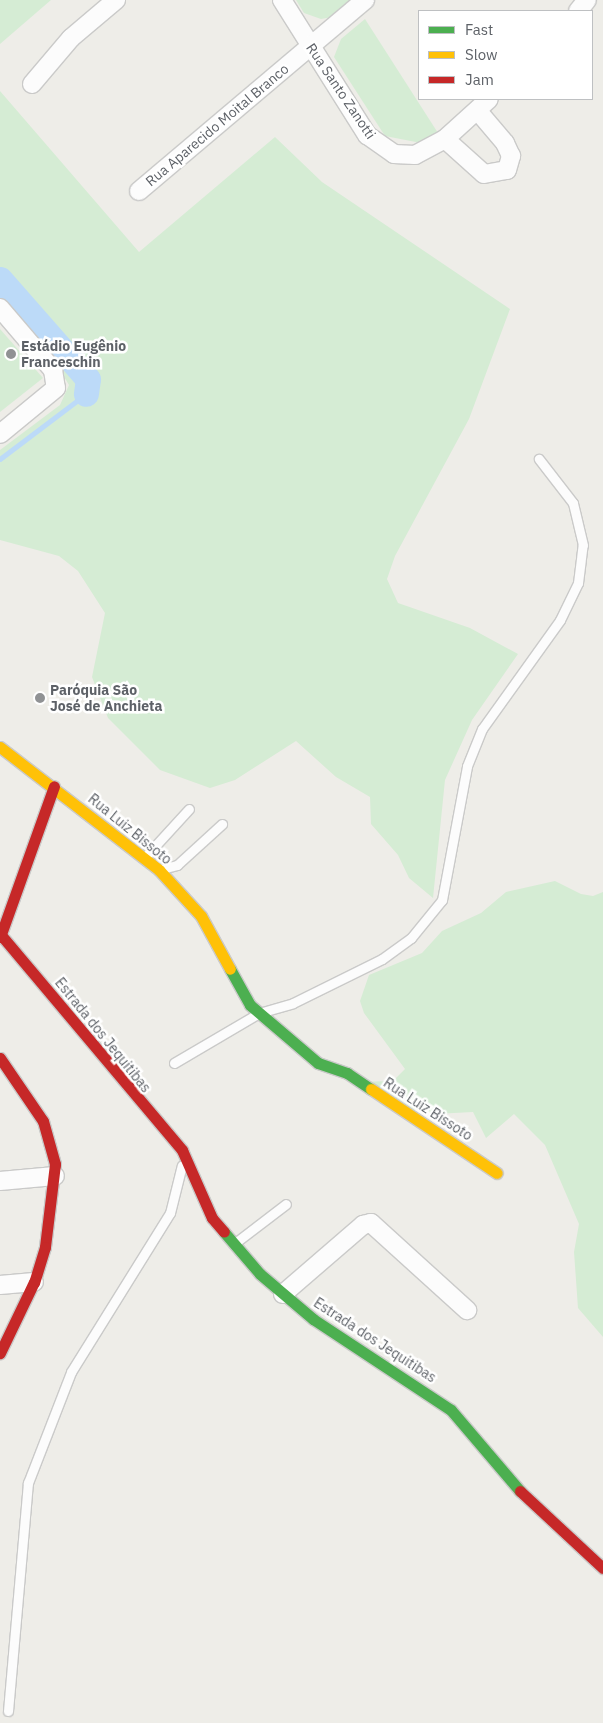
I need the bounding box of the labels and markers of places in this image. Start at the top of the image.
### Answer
place label: Estádio Eugênio Franceschin [21,338,126,371]
marker: Estádio Eugênio Franceschin [5,348,17,360]
place label: Paróquia São José de Anchieta [50,682,162,714]
marker: Paróquia São José de Anchieta [34,692,46,704]

